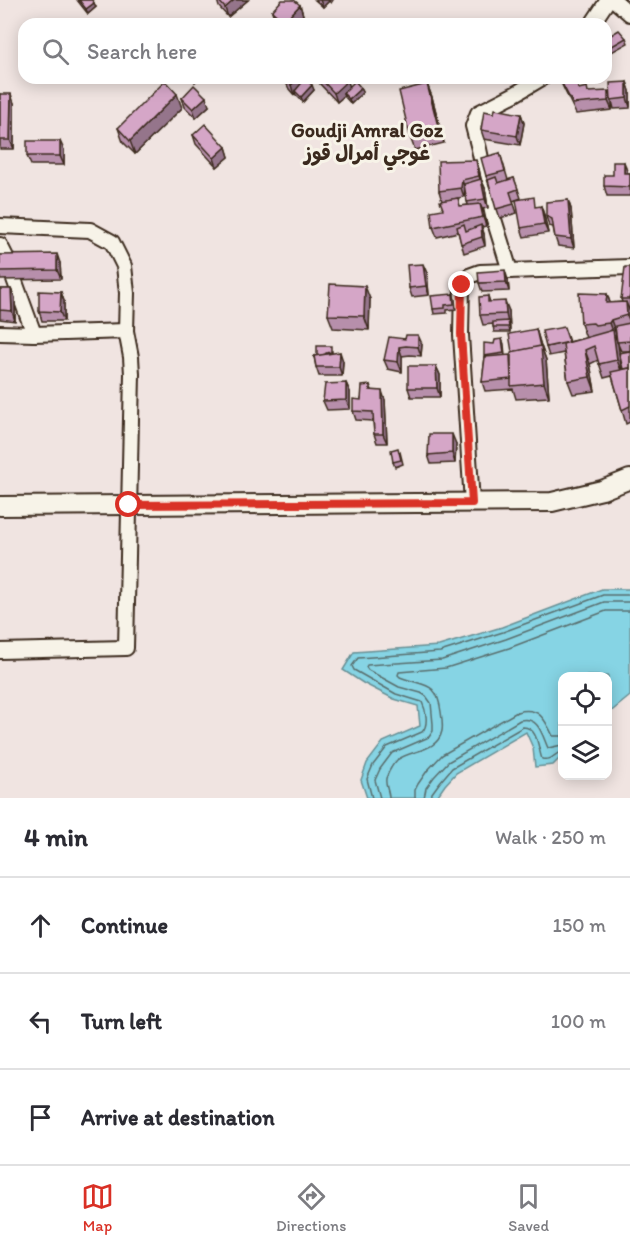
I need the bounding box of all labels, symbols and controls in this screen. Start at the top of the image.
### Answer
search box [18,18,612,84]
icon: search [39,35,72,68]
text: Search here [87,38,197,65]
district label: Goudji Amral Goz غوجي أمرال قوز [291,118,444,171]
route end [448,271,474,297]
route start [115,491,141,517]
map controls [558,672,612,780]
button: locate [558,672,612,726]
button: layers [558,726,612,780]
text: 4 min [24,821,88,853]
text: Walk · 250 m [495,825,606,849]
icon: ahead [24,909,57,942]
text: Continue [81,912,168,939]
text: 150 m [553,913,606,937]
icon: left [24,1005,57,1038]
text: Turn left [81,1008,162,1035]
text: 100 m [551,1009,606,1033]
icon: arrive [24,1101,57,1134]
text: Arrive at destination [81,1104,275,1131]
tab: Map [81,1180,114,1235]
tab: Directions [276,1180,346,1235]
tab: Saved [508,1180,549,1235]

